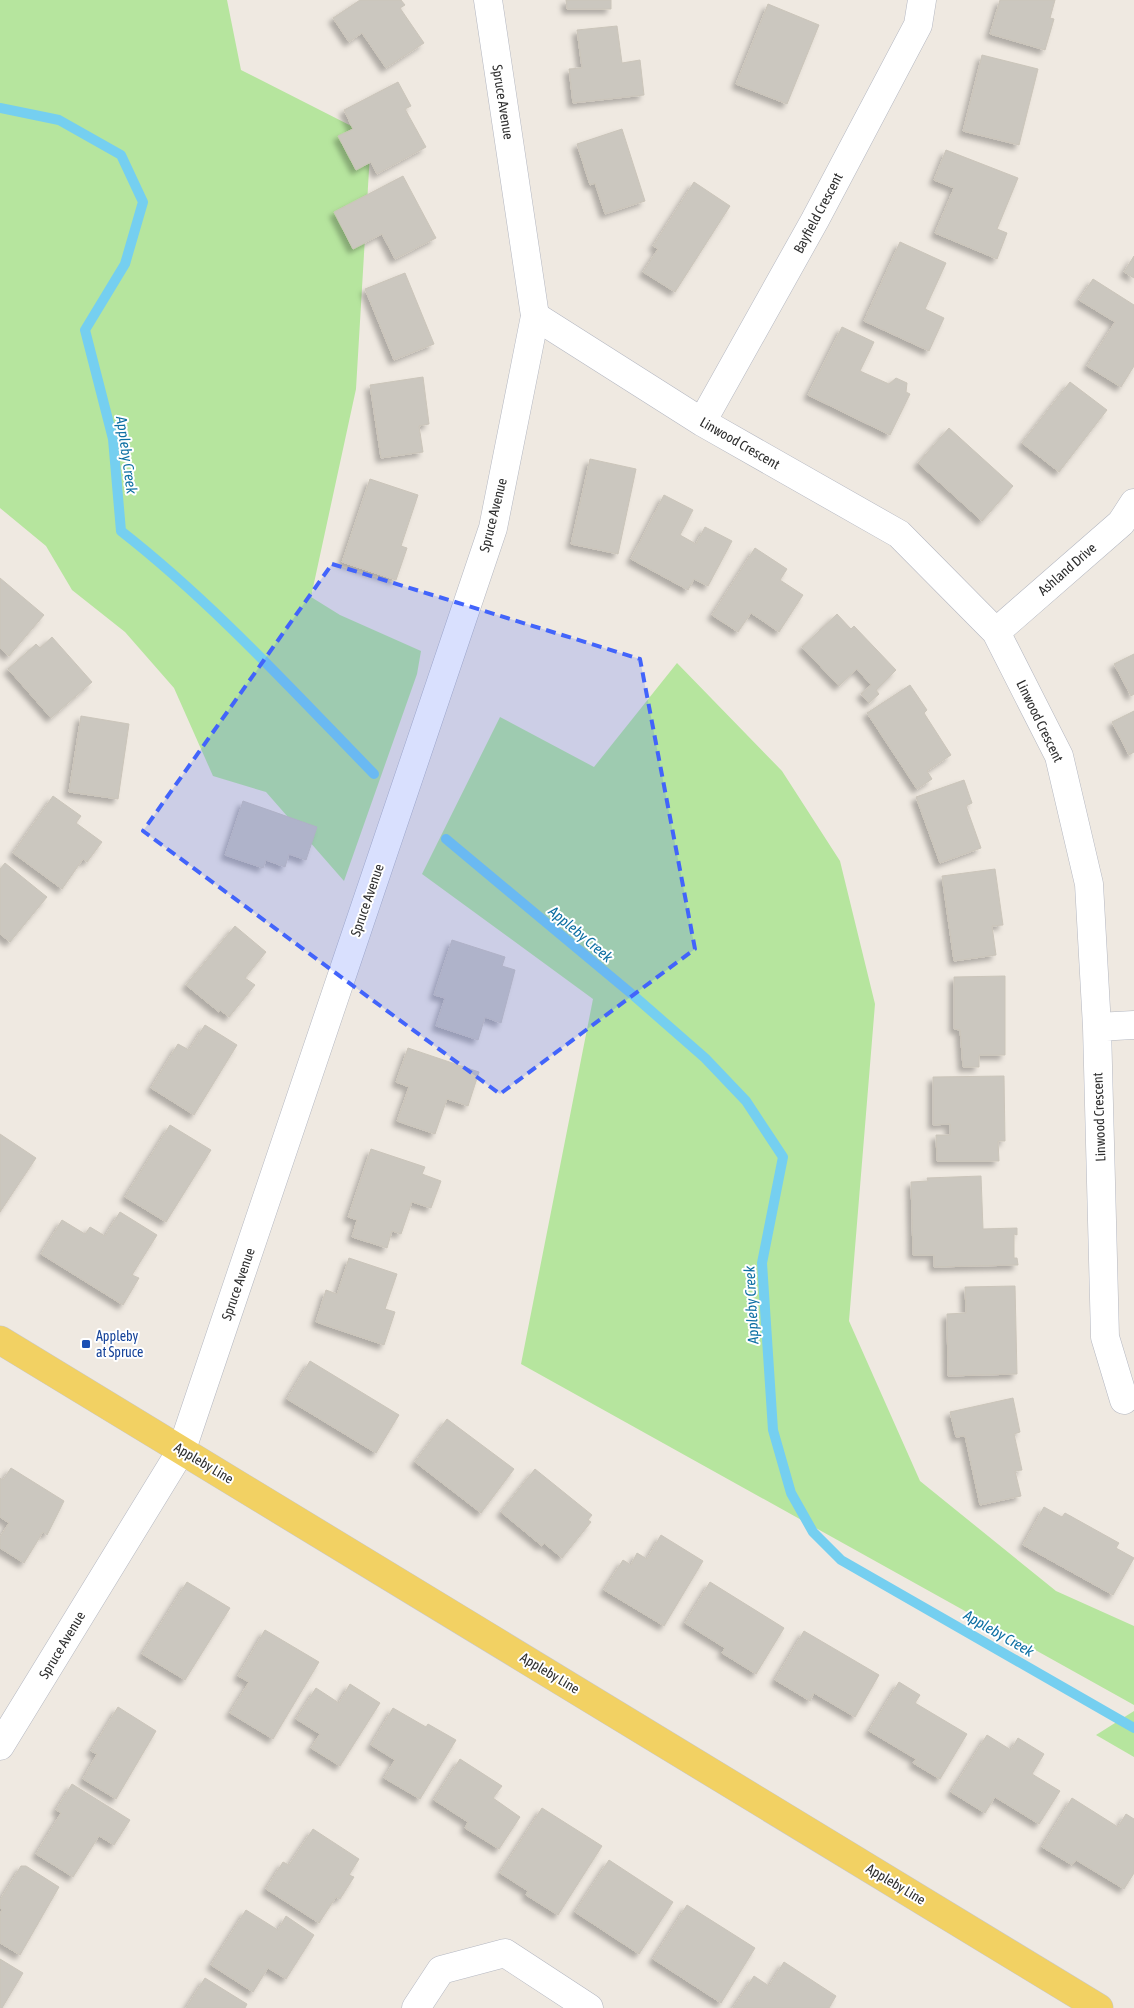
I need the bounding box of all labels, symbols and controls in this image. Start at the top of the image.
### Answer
street label: Spruce Avenue [489,63,517,141]
street label: Bayfield Crescent [790,170,846,256]
water label: Appleby Creek [113,414,141,495]
street label: Linwood Crescent [697,414,783,472]
street label: Spruce Avenue [476,476,510,554]
street label: Ashland Drive [1035,540,1099,598]
street label: Linwood Crescent [1013,677,1067,765]
street label: Spruce Avenue [347,862,387,938]
water label: Appleby Creek [545,902,617,966]
street label: Linwood Crescent [1089,1072,1109,1162]
street label: Spruce Avenue [218,1246,258,1322]
water label: Appleby Creek [740,1265,762,1345]
place label: Appleby at Spruce [96,1328,143,1360]
marker: Appleby at Spruce [80,1338,92,1350]
street label: Appleby Line [172,1439,236,1487]
water label: Appleby Creek [960,1606,1037,1660]
street label: Spruce Avenue [36,1608,88,1682]
street label: Appleby Line [518,1649,582,1697]
street label: Appleby Line [864,1860,928,1908]

